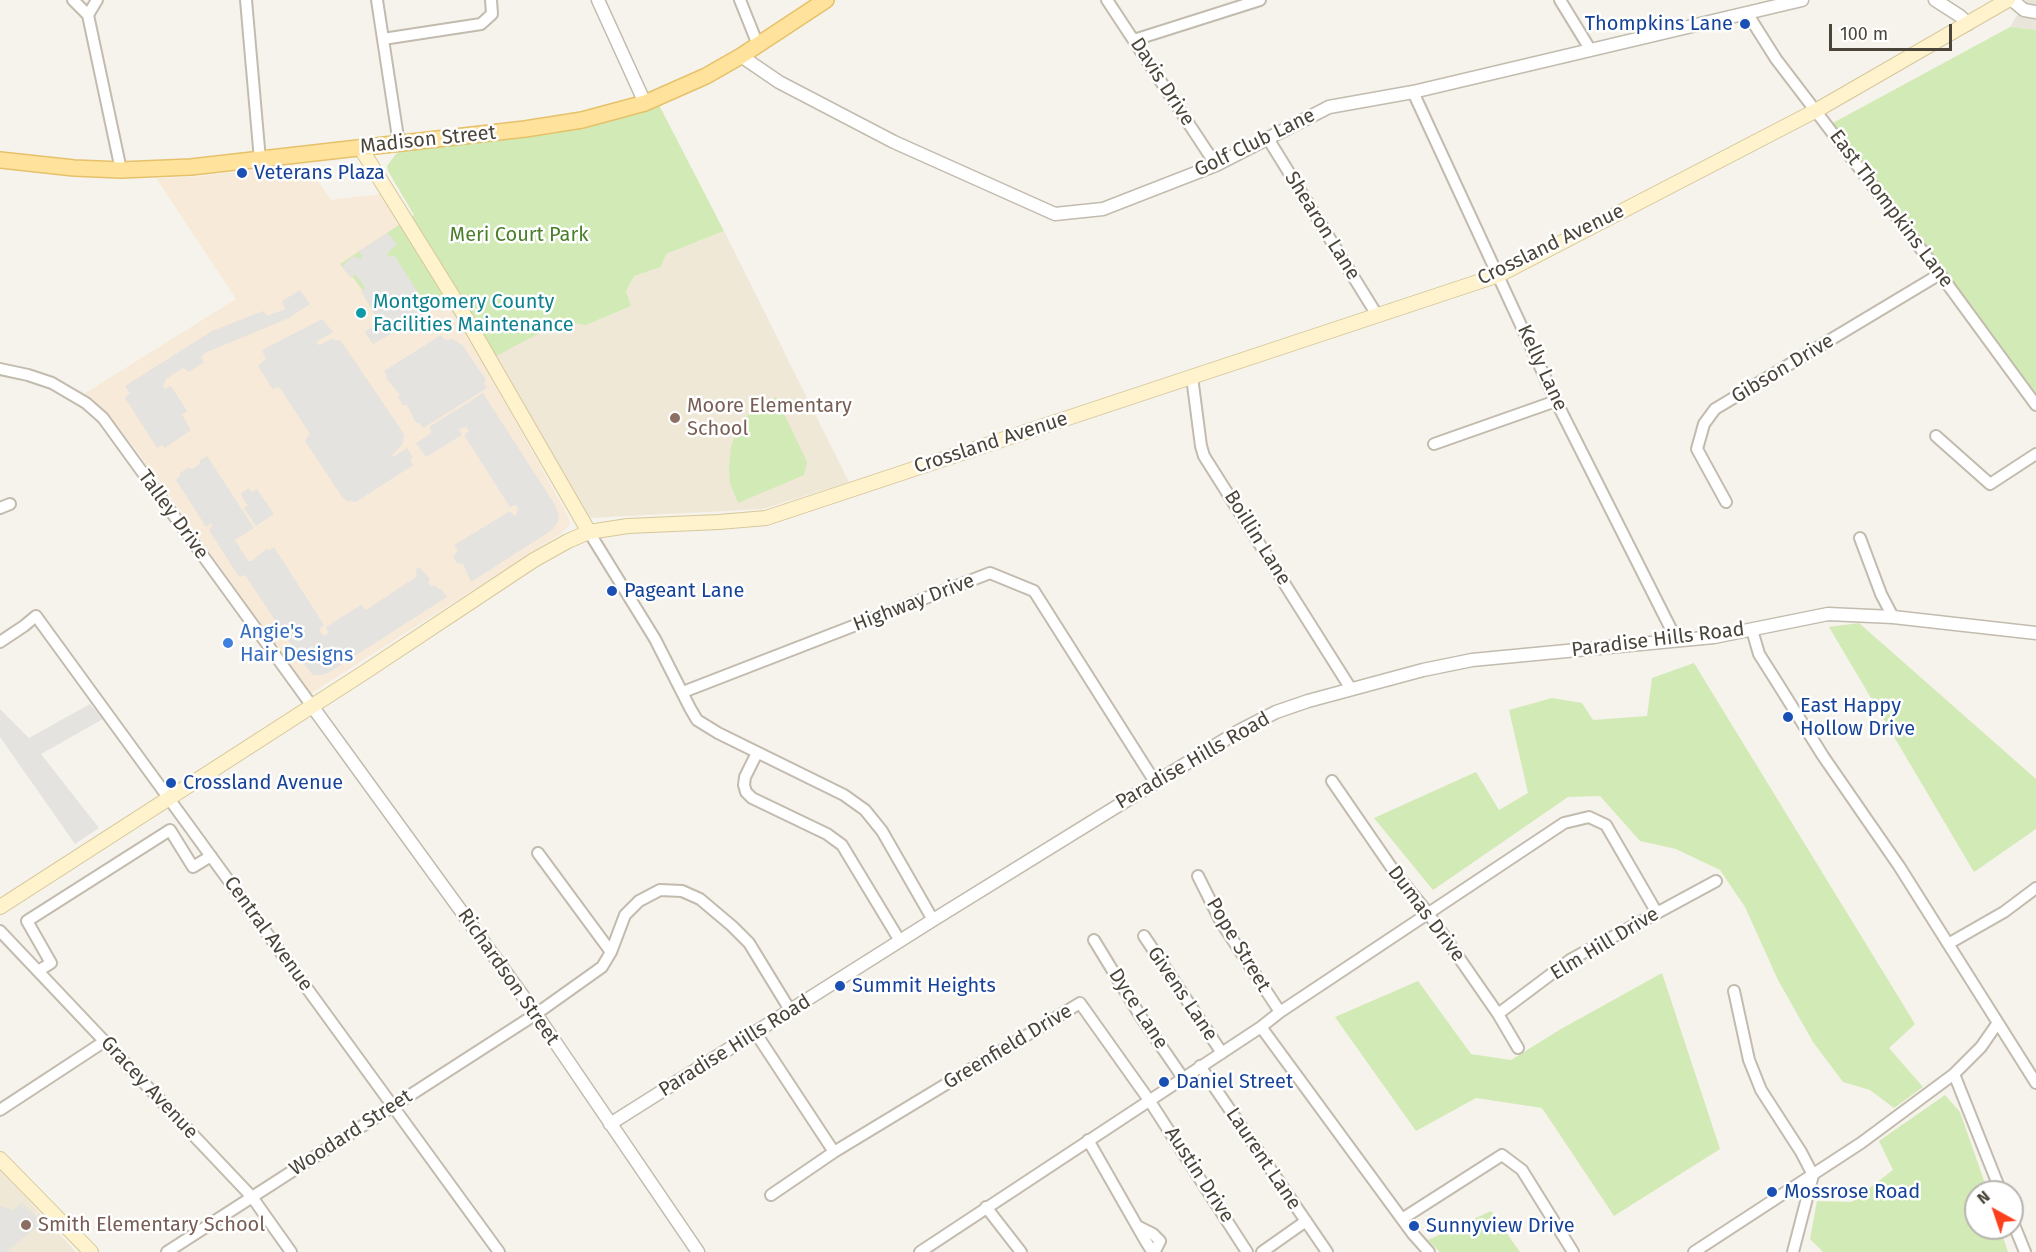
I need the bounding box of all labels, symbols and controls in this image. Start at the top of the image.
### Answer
place label: Thompkins Lane [1585,12,1733,36]
scale bar [1832,12,1955,50]
marker: Thompkins Lane [1738,17,1752,31]
text: 100 m [1840,23,1888,45]
street label: Davis Drive [1125,33,1199,131]
street label: Golf Club Lane [1191,103,1319,183]
street label: Madison Street [359,121,497,159]
street label: East Thompkins Lane [1824,125,1958,293]
place label: Veterans Plaza [254,161,385,185]
marker: Veterans Plaza [235,166,249,180]
street label: Shearon Lane [1279,167,1365,285]
street label: Crossland Avenue [1474,199,1628,291]
park label: Meri Court Park [450,223,588,247]
place label: Montgomery County Facilities Maintenance [373,290,574,337]
marker: Montgomery County Facilities Maintenance [354,306,368,320]
street label: Kelly Lane [1512,321,1572,415]
street label: Gibson Drive [1727,329,1839,409]
place label: Moore Elementary School [687,394,852,441]
street label: Crossland Avenue [911,407,1071,479]
marker: Moore Elementary School [668,411,682,425]
street label: Talley Drive [133,466,213,564]
street label: Boillin Lane [1218,486,1296,590]
street label: Highway Drive [850,569,978,637]
place label: Pageant Lane [624,579,744,603]
marker: Pageant Lane [605,584,619,598]
street label: Paradise Hills Road [1570,617,1746,663]
place label: Angie's Hair Designs [240,620,353,667]
marker: Angie's Hair Designs [221,636,235,650]
place label: East Happy Hollow Drive [1800,694,1915,741]
street label: Paradise Hills Road [1112,707,1274,815]
marker: East Happy Hollow Drive [1781,710,1795,724]
place label: Crossland Avenue [183,771,343,795]
marker: Crossland Avenue [164,776,178,790]
street label: Dumas Drive [1382,861,1470,967]
street label: Central Avenue [218,872,318,996]
street label: Pope Street [1201,894,1275,996]
street label: Elm Hill Drive [1547,902,1663,986]
street label: Richardson Street [452,904,564,1050]
street label: Givens Lane [1142,942,1222,1046]
street label: Dyce Lane [1103,964,1173,1054]
place label: Summit Heights [852,974,996,998]
marker: Summit Heights [833,979,847,993]
street label: Paradise Hills Road [655,990,815,1102]
street label: Greenfield Drive [939,999,1077,1095]
street label: Gracey Avenue [95,1032,203,1144]
place label: Daniel Street [1176,1070,1293,1094]
marker: Daniel Street [1157,1075,1171,1089]
street label: Woodard Street [285,1084,417,1182]
street label: Laurent Lane [1220,1103,1306,1215]
street label: Austin Drive [1159,1123,1239,1227]
place label: Mossrose Road [1784,1180,1920,1204]
north arrow [1964,1180,2024,1240]
marker: Mossrose Road [1765,1185,1779,1199]
text: N [1973,1187,1994,1208]
place label: Smith Elementary School [38,1213,265,1237]
place label: Sunnyview Drive [1426,1214,1575,1238]
marker: Smith Elementary School [19,1218,33,1232]
marker: Sunnyview Drive [1407,1219,1421,1233]

